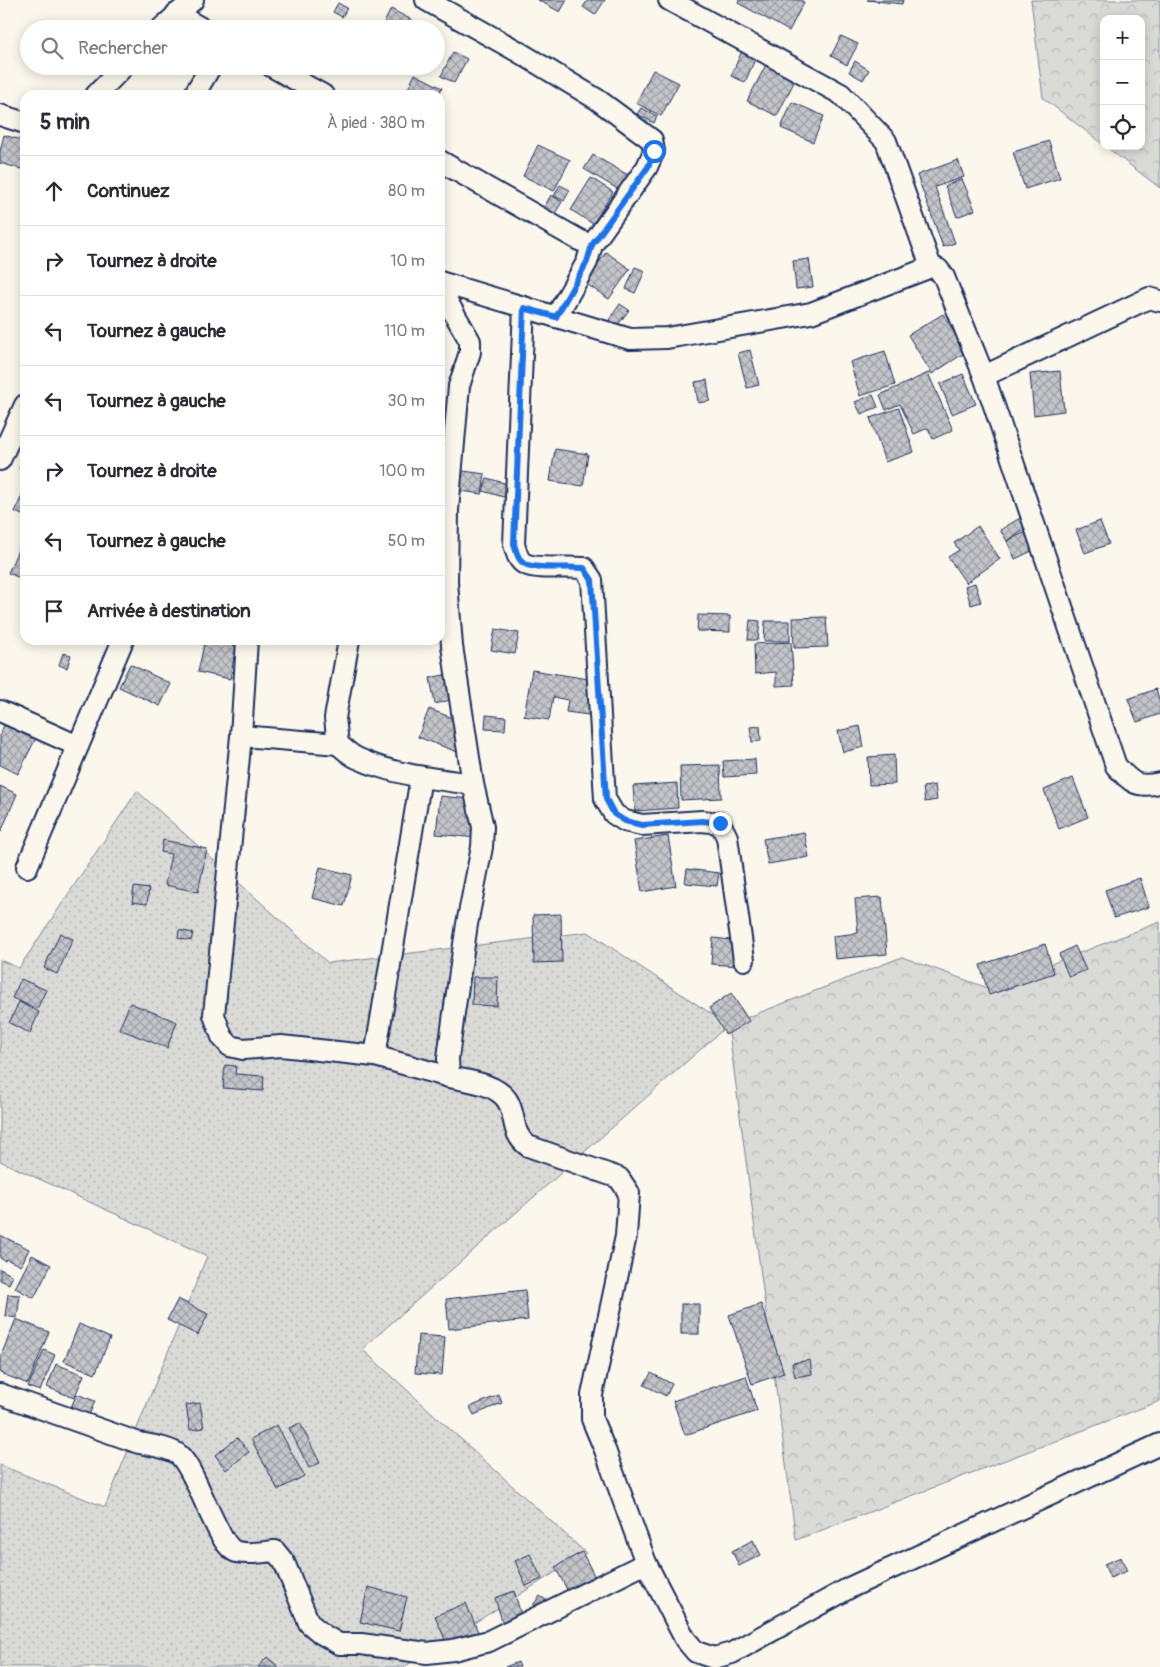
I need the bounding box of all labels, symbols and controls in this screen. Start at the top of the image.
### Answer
map controls [1100,15,1145,150]
button: + [1100,15,1145,60]
search box [20,20,445,75]
icon: search [38,34,66,62]
text: Rechercher [78,36,168,60]
button: − [1100,60,1145,105]
button: locate [1100,105,1145,150]
text: 5 min [40,109,90,136]
text: À pied · 380 m [327,113,425,133]
route start [643,140,666,163]
icon: ahead [40,177,68,205]
text: Continuez [87,179,170,203]
text: 80 m [388,181,425,201]
icon: right [40,247,68,275]
text: Tournez à droite [87,249,217,273]
text: 10 m [390,251,425,271]
icon: left [40,317,68,345]
text: Tournez à gauche [87,319,226,343]
text: 110 m [384,321,425,341]
icon: left [40,387,68,415]
text: Tournez à gauche [87,389,226,413]
text: 30 m [387,391,425,411]
icon: right [40,457,68,485]
text: Tournez à droite [87,459,217,483]
text: 100 m [379,461,425,481]
icon: left [40,527,68,555]
text: Tournez à gauche [87,529,226,553]
text: 50 m [388,531,425,551]
icon: arrive [40,597,68,625]
text: Arrivée à destination [87,599,251,623]
route end [709,812,732,835]

